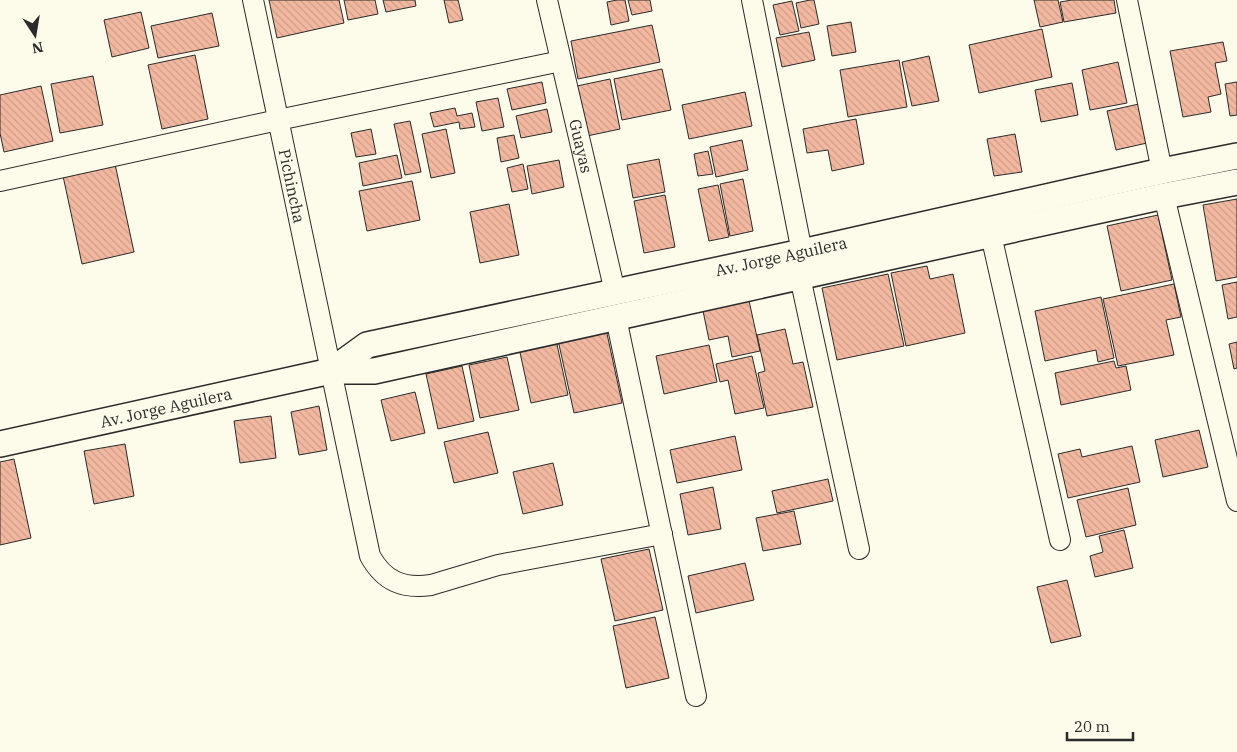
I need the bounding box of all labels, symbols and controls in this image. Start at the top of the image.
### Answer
north arrow [10,10,60,60]
text: N [30,38,45,58]
street label: Guayas [565,117,597,175]
street label: Pichincha [275,147,310,225]
street label: Av. Jorge Aguilera [713,232,849,280]
street label: Av. Jorge Aguilera [98,383,234,432]
scale bar [1067,710,1133,742]
text: 20 m [1074,717,1110,736]

